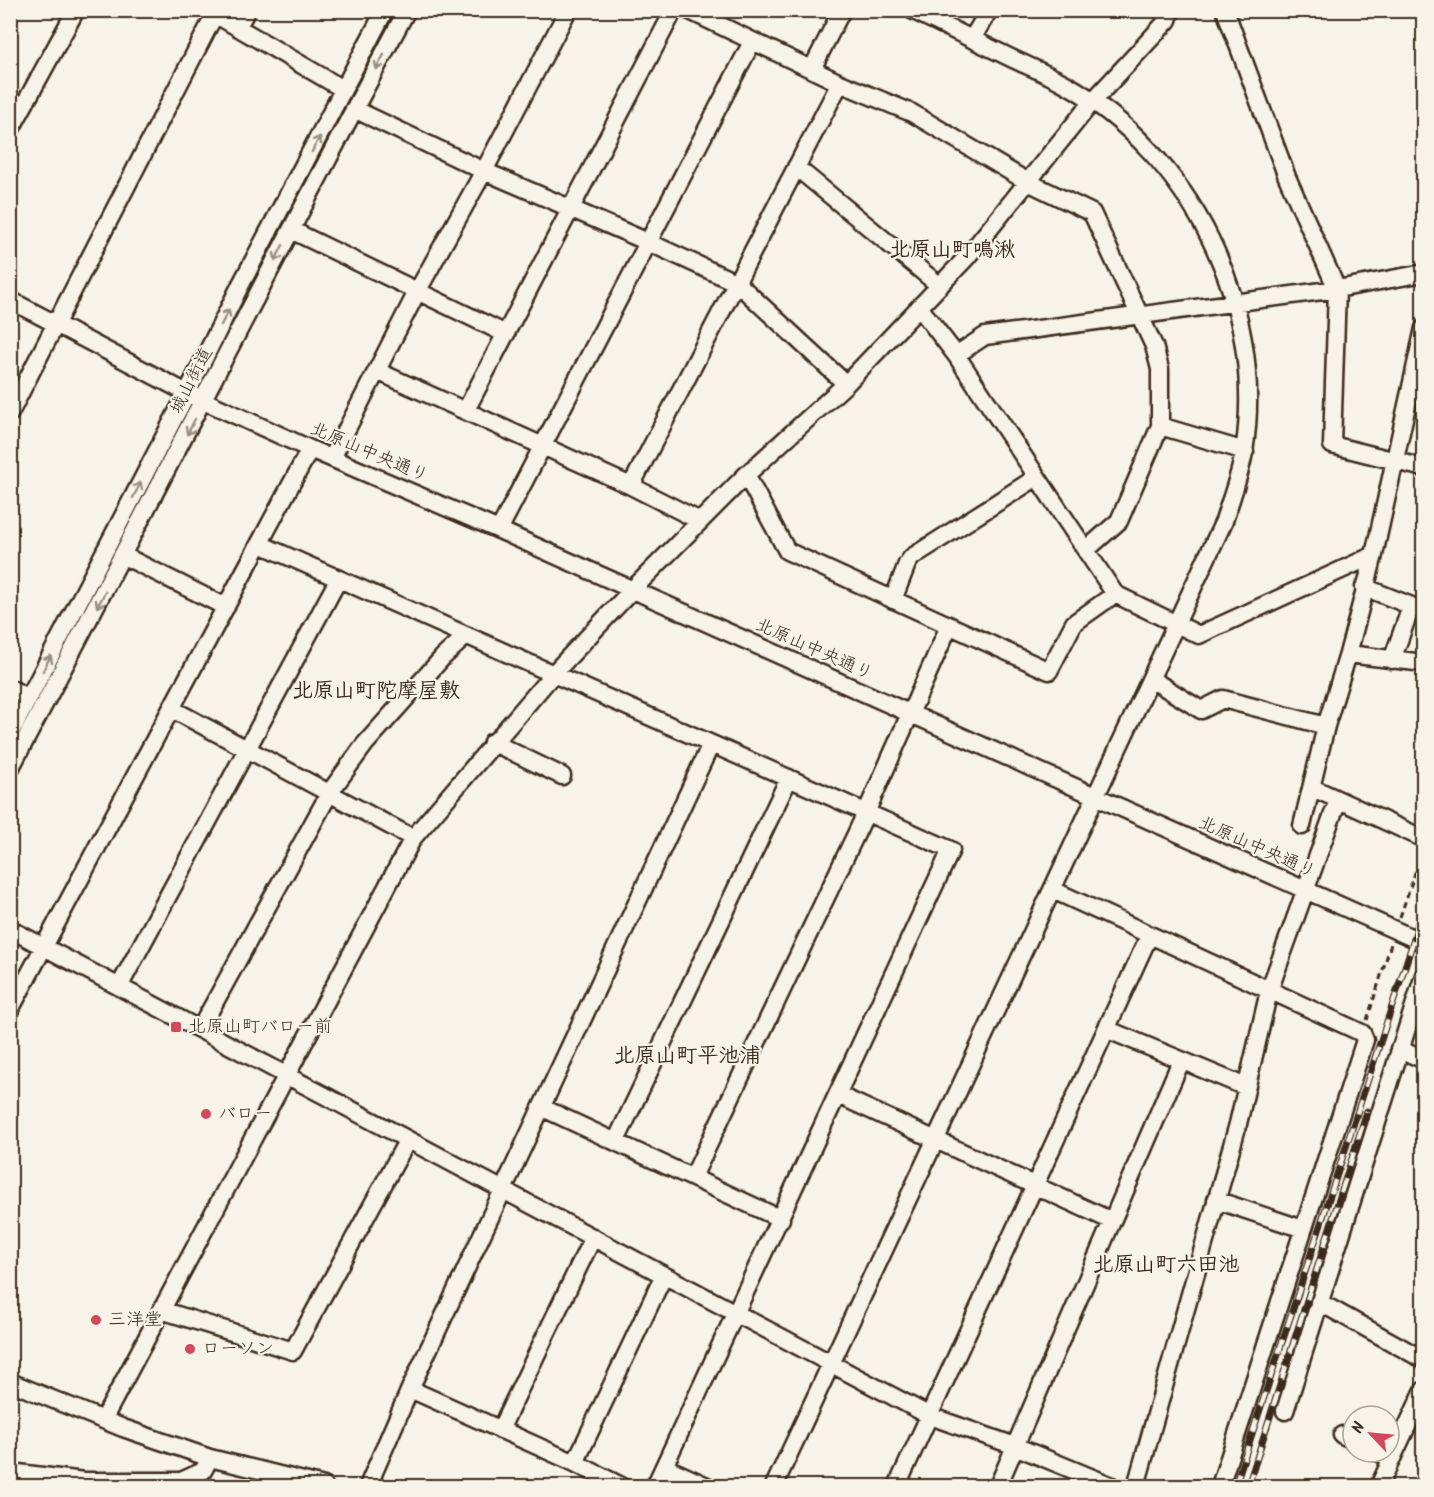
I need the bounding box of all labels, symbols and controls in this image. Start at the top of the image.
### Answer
one-way arrow [374,53,386,70]
one-way arrow [310,136,322,153]
district label: 北原山町鳴湫 [889,234,1015,267]
one-way arrow [273,244,284,262]
one-way arrow [220,308,232,326]
street label: 城山街道 [163,342,221,420]
street label: 北原山中央通り [305,415,433,491]
one-way arrow [184,418,196,436]
one-way arrow [132,482,143,500]
one-way arrow [94,591,106,609]
street label: 北原山中央通り [751,611,877,689]
one-way arrow [42,655,53,673]
district label: 北原山町陀摩屋敷 [292,675,460,708]
street label: 北原山中央通り [1194,809,1320,887]
place label: 北原山町バロー前 [188,1013,332,1042]
marker: 北原山町バロー前 [169,1020,183,1034]
district label: 北原山町平池浦 [614,1040,761,1073]
place label: バロー [218,1100,272,1129]
marker: バロー [199,1107,213,1121]
district label: 北原山町六田池 [1093,1249,1240,1282]
place label: 三洋堂 [108,1306,162,1335]
marker: 三洋堂 [89,1313,103,1327]
place label: ローソン [202,1335,274,1364]
marker: ローソン [183,1342,197,1356]
north arrow [1341,1404,1401,1464]
text: N [1345,1418,1372,1438]

